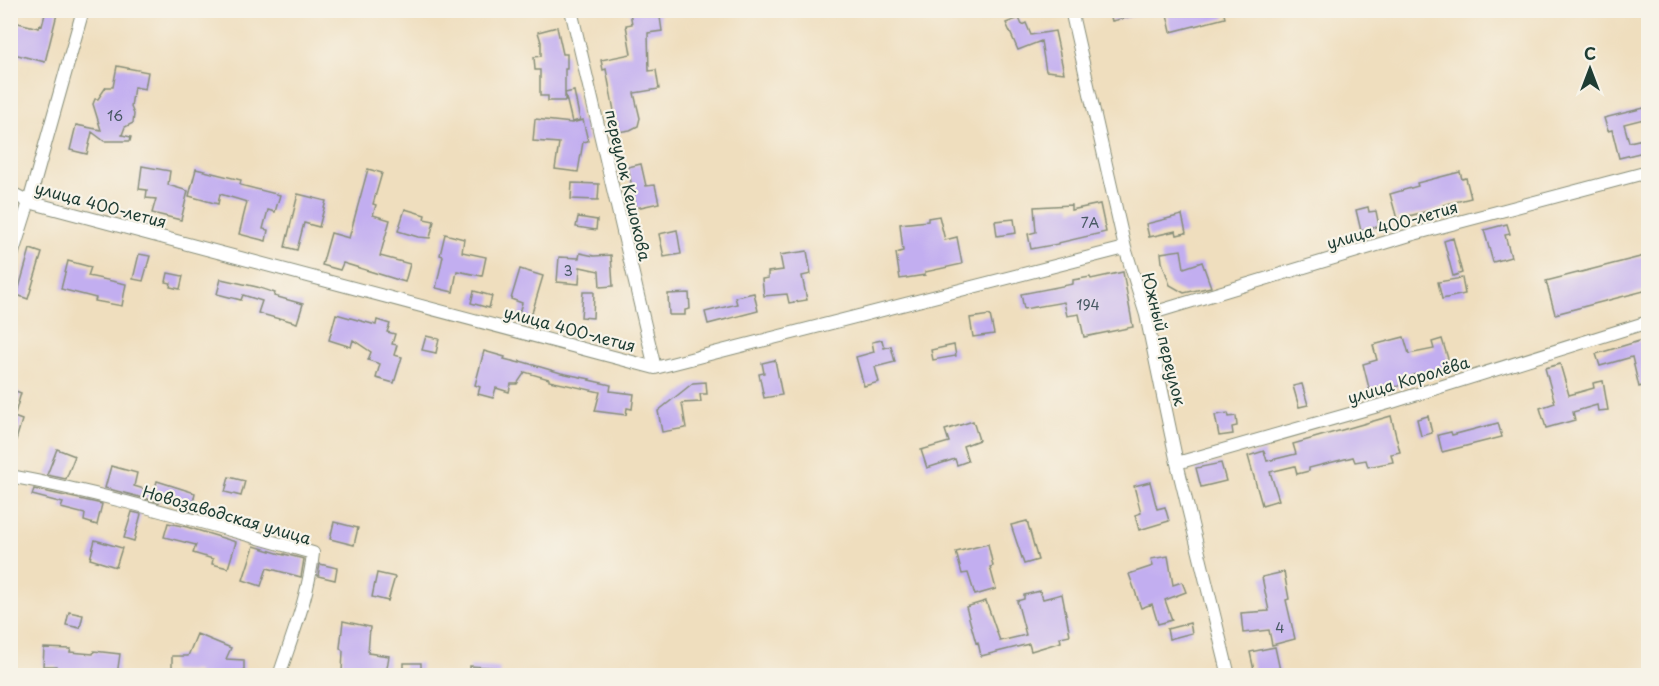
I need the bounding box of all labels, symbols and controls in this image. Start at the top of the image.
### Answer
north arrow [1560,39,1620,99]
text: С [1584,41,1596,65]
house number: 16 [107,105,123,126]
street label: переулок Кешокова [600,107,658,263]
street label: улица 400-летия [32,175,170,233]
street label: улица 400-летия [1324,194,1460,254]
house number: 7А [1081,212,1100,233]
house number: 3 [563,260,573,281]
street label: Южный переулок [1137,270,1193,409]
house number: 194 [1076,294,1100,315]
street label: улица 400-летия [501,299,639,357]
street label: улица Королёва [1344,349,1472,409]
street label: Новозаводская улица [140,478,314,550]
house number: 4 [1275,617,1285,638]

